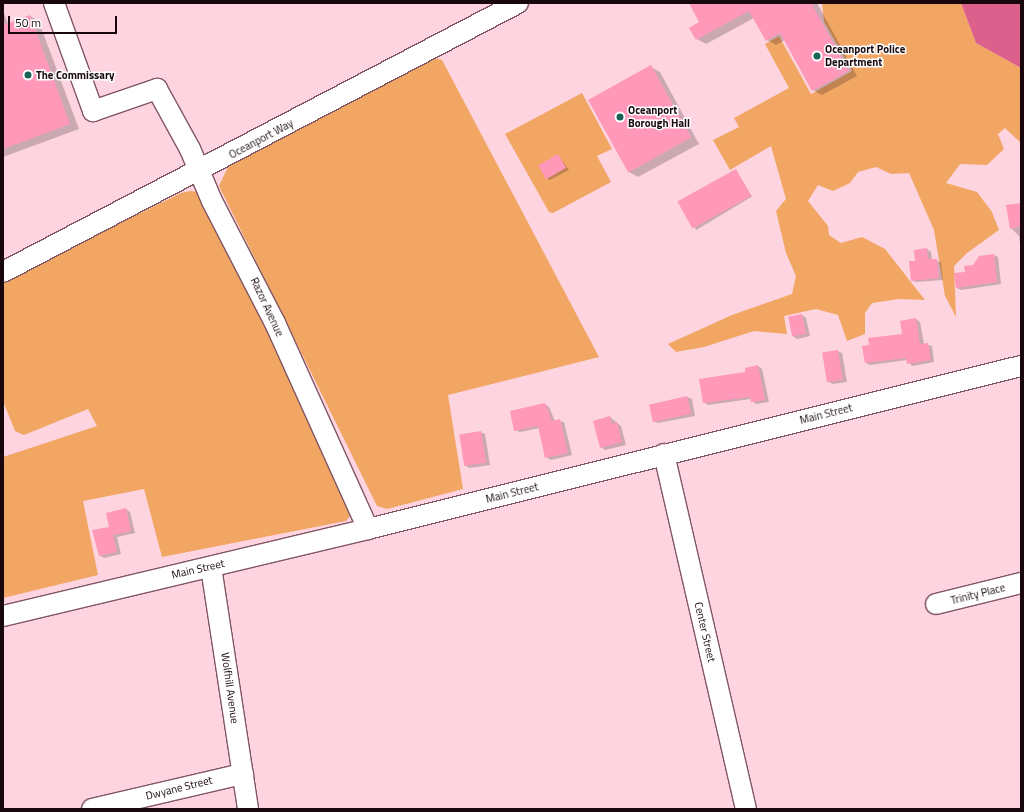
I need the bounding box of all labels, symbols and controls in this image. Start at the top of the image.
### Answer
scale bar [10,8,119,34]
text: 50 m [15,13,41,32]
place label: Oceanport Police Department [825,43,905,69]
marker: Oceanport Police Department [812,51,822,61]
place label: The Commissary [36,68,115,82]
marker: The Commissary [23,70,33,80]
place label: Oceanport Borough Hall [628,104,690,130]
marker: Oceanport Borough Hall [615,112,625,122]
street label: Oceanport Way [227,117,295,161]
street label: Razor Avenue [248,275,286,339]
street label: Main Street [798,401,854,427]
street label: Main Street [484,480,540,506]
street label: Main Street [170,557,226,581]
street label: Trinity Place [949,581,1007,607]
street label: Center Street [692,601,718,663]
street label: Wolfhill Avenue [218,652,242,724]
street label: Dwyane Street [144,773,214,803]

